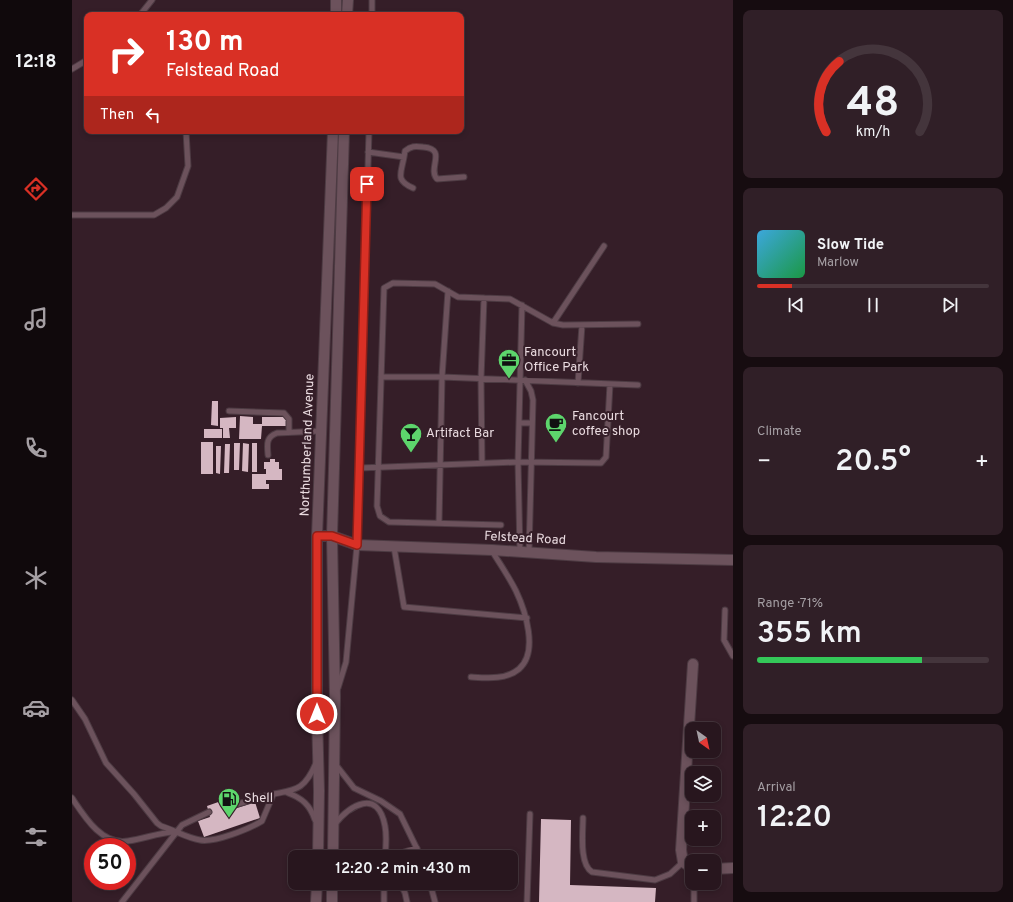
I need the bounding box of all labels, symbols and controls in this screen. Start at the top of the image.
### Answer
text: 130 m [166,25,244,61]
icon: right [100,28,152,80]
text: 12:18 [15,51,57,74]
text: Felstead Road [166,60,279,83]
text: 48 [847,78,899,131]
icon: left [142,104,164,126]
text: Then [100,106,134,125]
text: km/h [856,123,890,141]
pin [350,167,384,201]
icon: arrive [356,173,378,195]
icon: directions [22,175,50,203]
text: Slow Tide [817,236,884,255]
text: Marlow [817,255,859,271]
icon: previous [785,294,807,316]
icon: pause [862,294,884,316]
icon: next [939,294,961,316]
icon: music [22,305,50,333]
place label: Fancourt Office Park [524,345,589,376]
office icon: Fancourt Office Park [496,347,522,380]
street label: Northumberland Avenue [298,373,318,517]
place label: Fancourt coffee shop [572,409,640,440]
cafe icon: Fancourt coffee shop [543,411,569,444]
bar icon: Artifact Bar [398,421,424,454]
text: Climate [757,424,802,440]
place label: Artifact Bar [426,426,494,442]
icon: phone [22,434,50,462]
text: 20.5° [835,444,911,481]
text: − [757,449,771,476]
text: + [975,449,989,476]
street label: Felstead Road [484,529,566,549]
icon: climate [22,564,50,592]
text: Range · 71% [757,596,823,612]
text: 355 km [757,616,862,653]
position arrow [296,693,338,735]
icon: car [22,694,50,722]
north arrow [685,722,721,758]
map controls [685,722,721,890]
button: layers [685,766,721,802]
text: Arrival [757,780,796,796]
fuel station icon: Shell [216,786,242,819]
place label: Shell [244,791,273,807]
text: 12:20 [757,800,832,837]
button: + [685,810,721,846]
icon: filters [22,823,50,851]
speed limit sign: 50 [84,838,136,890]
button: − [685,854,721,890]
text: 12:20 · 2 min · 430 m [335,860,471,879]

